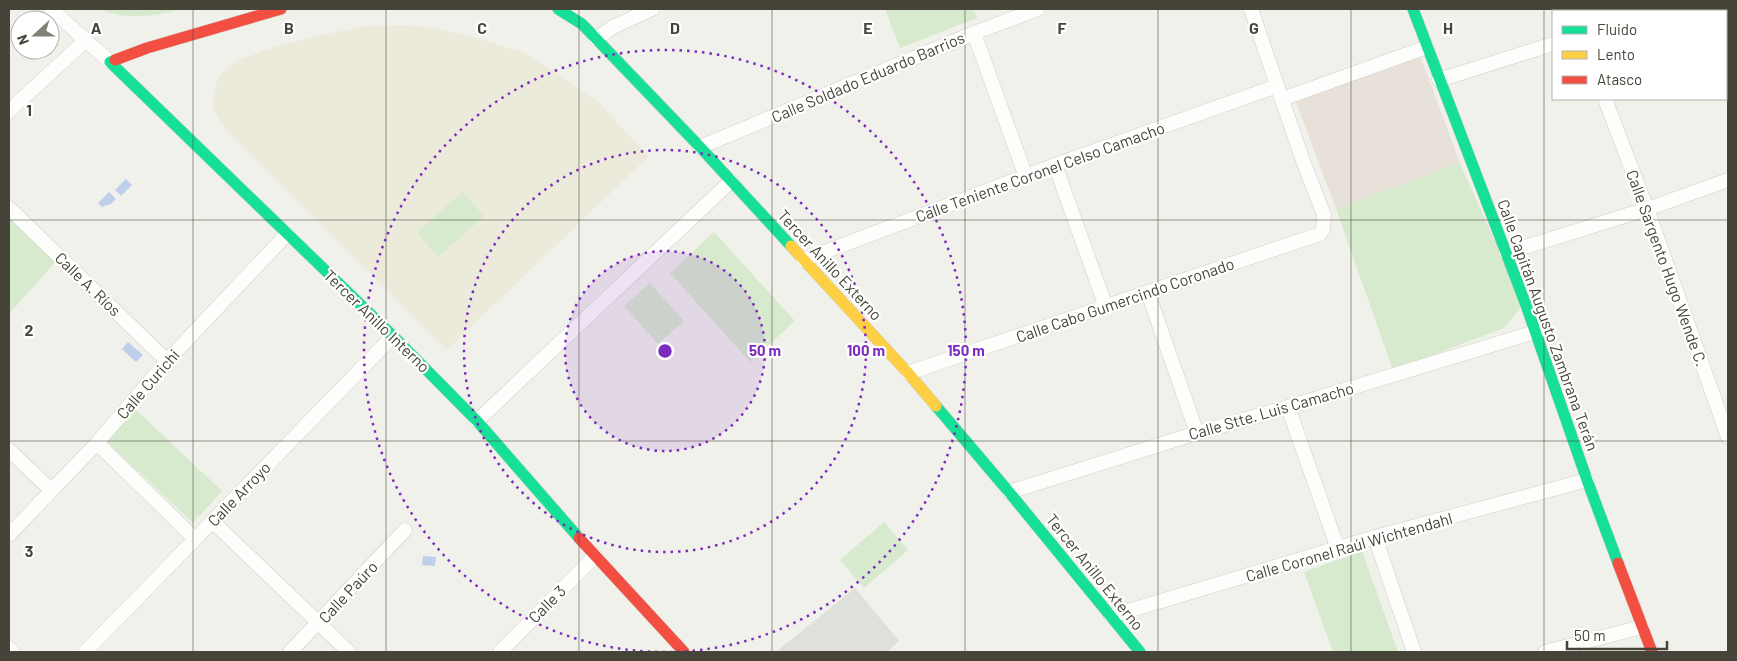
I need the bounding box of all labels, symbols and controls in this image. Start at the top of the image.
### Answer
north arrow [10,10,60,60]
legend [1552,10,1727,100]
text: A [91,18,102,37]
text: B [284,18,294,37]
text: C [477,18,487,37]
text: D [670,18,680,37]
text: F [1058,18,1067,37]
text: G [1249,18,1259,37]
text: H [1443,18,1453,37]
text: Fluido [1597,20,1637,38]
street label: Calle Soldado Eduardo Barrios [769,28,967,126]
text: N [13,32,32,47]
text: Lento [1597,45,1635,63]
text: Atasco [1597,70,1642,88]
text: 1 [26,100,32,119]
street label: Calle Teniente Coronel Celso Camacho [913,118,1167,226]
street label: Calle Sargento Hugo Wende C. [1623,167,1712,369]
street label: Calle Capitán Augusto Zambrana Terán [1494,197,1603,453]
street label: Tercer Anillo Externo [774,205,887,324]
street label: Calle A. Ríos [52,248,125,320]
street label: Calle Cabo Gumercindo Coronado [1013,253,1237,346]
street label: Tercer Anillo Interno [320,265,434,376]
text: 2 [25,320,34,339]
text: 50 m [749,341,781,359]
text: 100 m [847,341,885,359]
text: 150 m [947,341,985,359]
centre of rings [656,342,674,360]
street label: Calle Curichi [112,345,183,422]
street label: Calle Stte. Luis Camacho [1186,378,1356,443]
street label: Calle Arroyo [203,457,274,530]
street label: Calle Coronel Raúl Wichtendahl [1243,508,1454,585]
street label: Tercer Anillo Externo [1043,510,1148,634]
text: 3 [25,541,33,560]
street label: Calle Paúro [314,557,381,627]
street label: Calle 3 [524,581,569,626]
scale bar [1567,618,1667,650]
text: 50 m [1574,626,1606,644]

